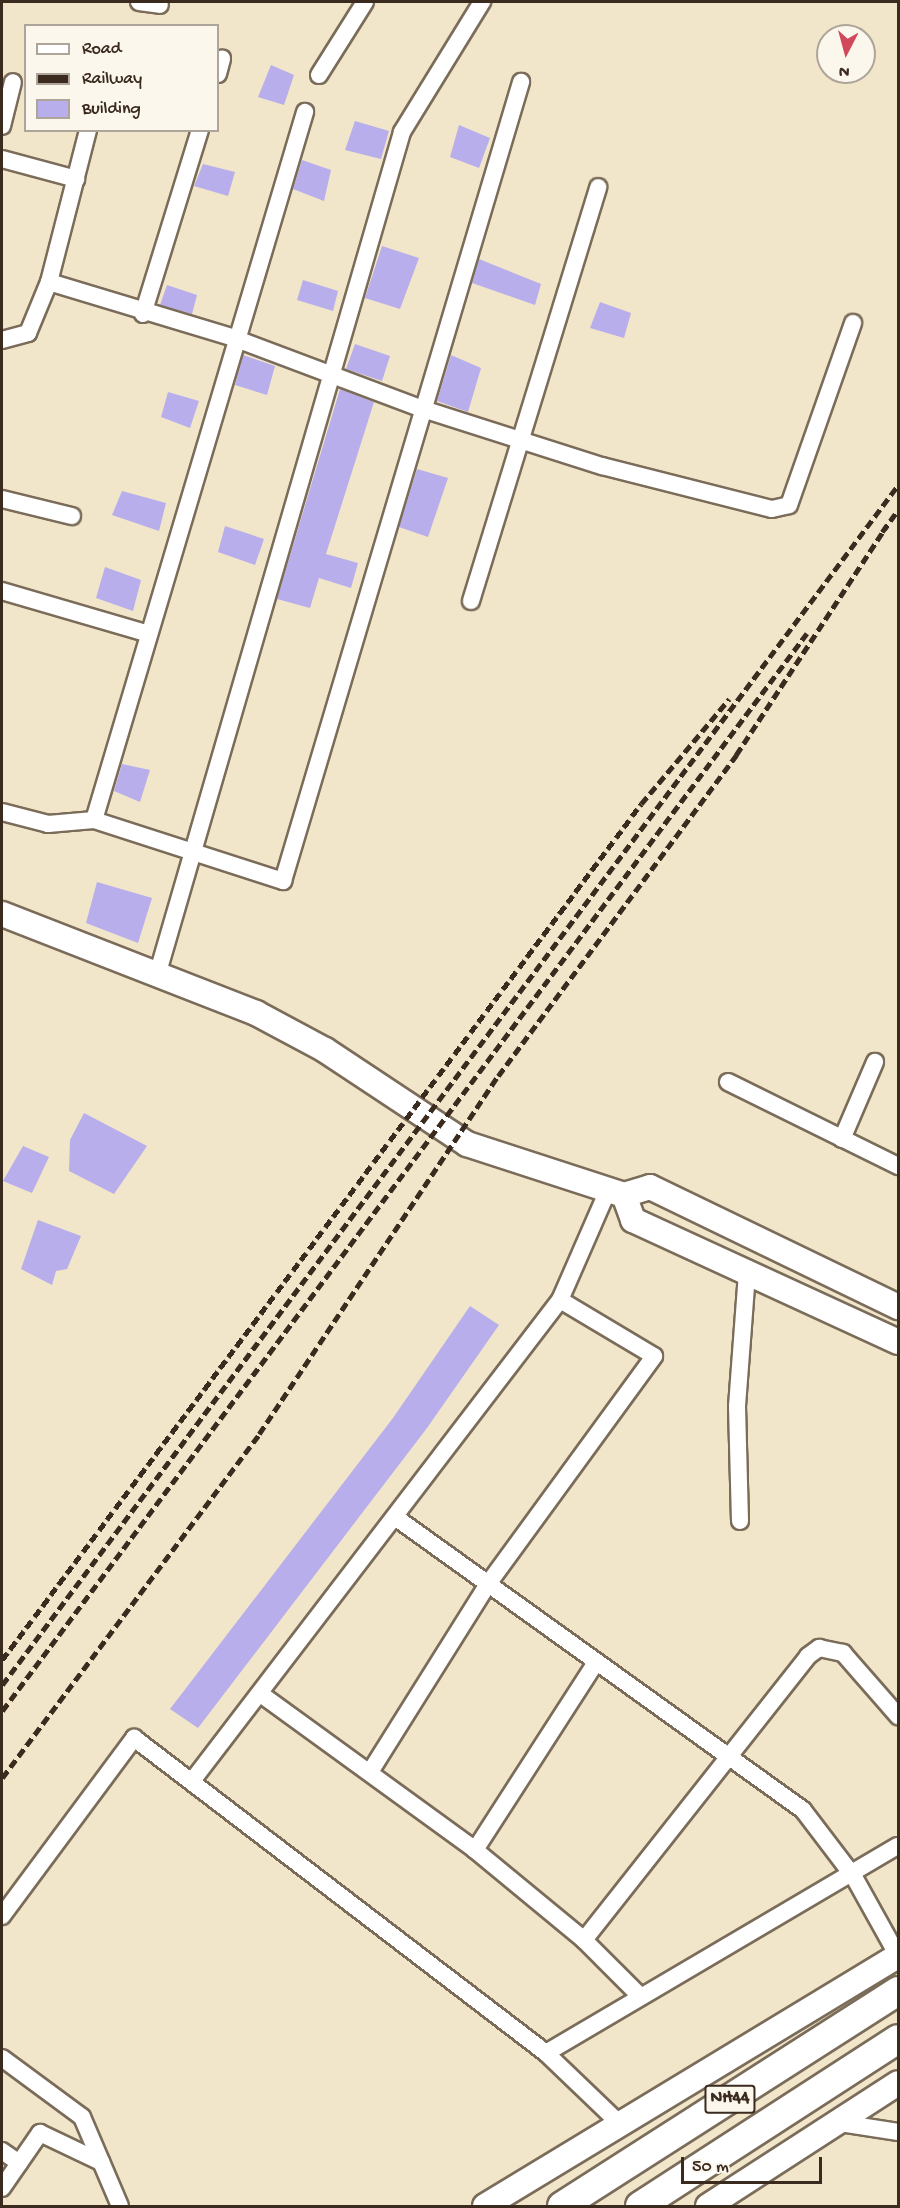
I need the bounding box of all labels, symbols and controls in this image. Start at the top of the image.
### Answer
legend [24,24,219,132]
north arrow [816,24,876,84]
text: Road [82,39,121,60]
text: N [838,60,850,80]
text: Railway [82,69,142,90]
text: Building [82,99,141,120]
road number: NH44 [703,2084,757,2114]
scale bar [684,2145,825,2183]
text: 50 m [692,2157,729,2178]

